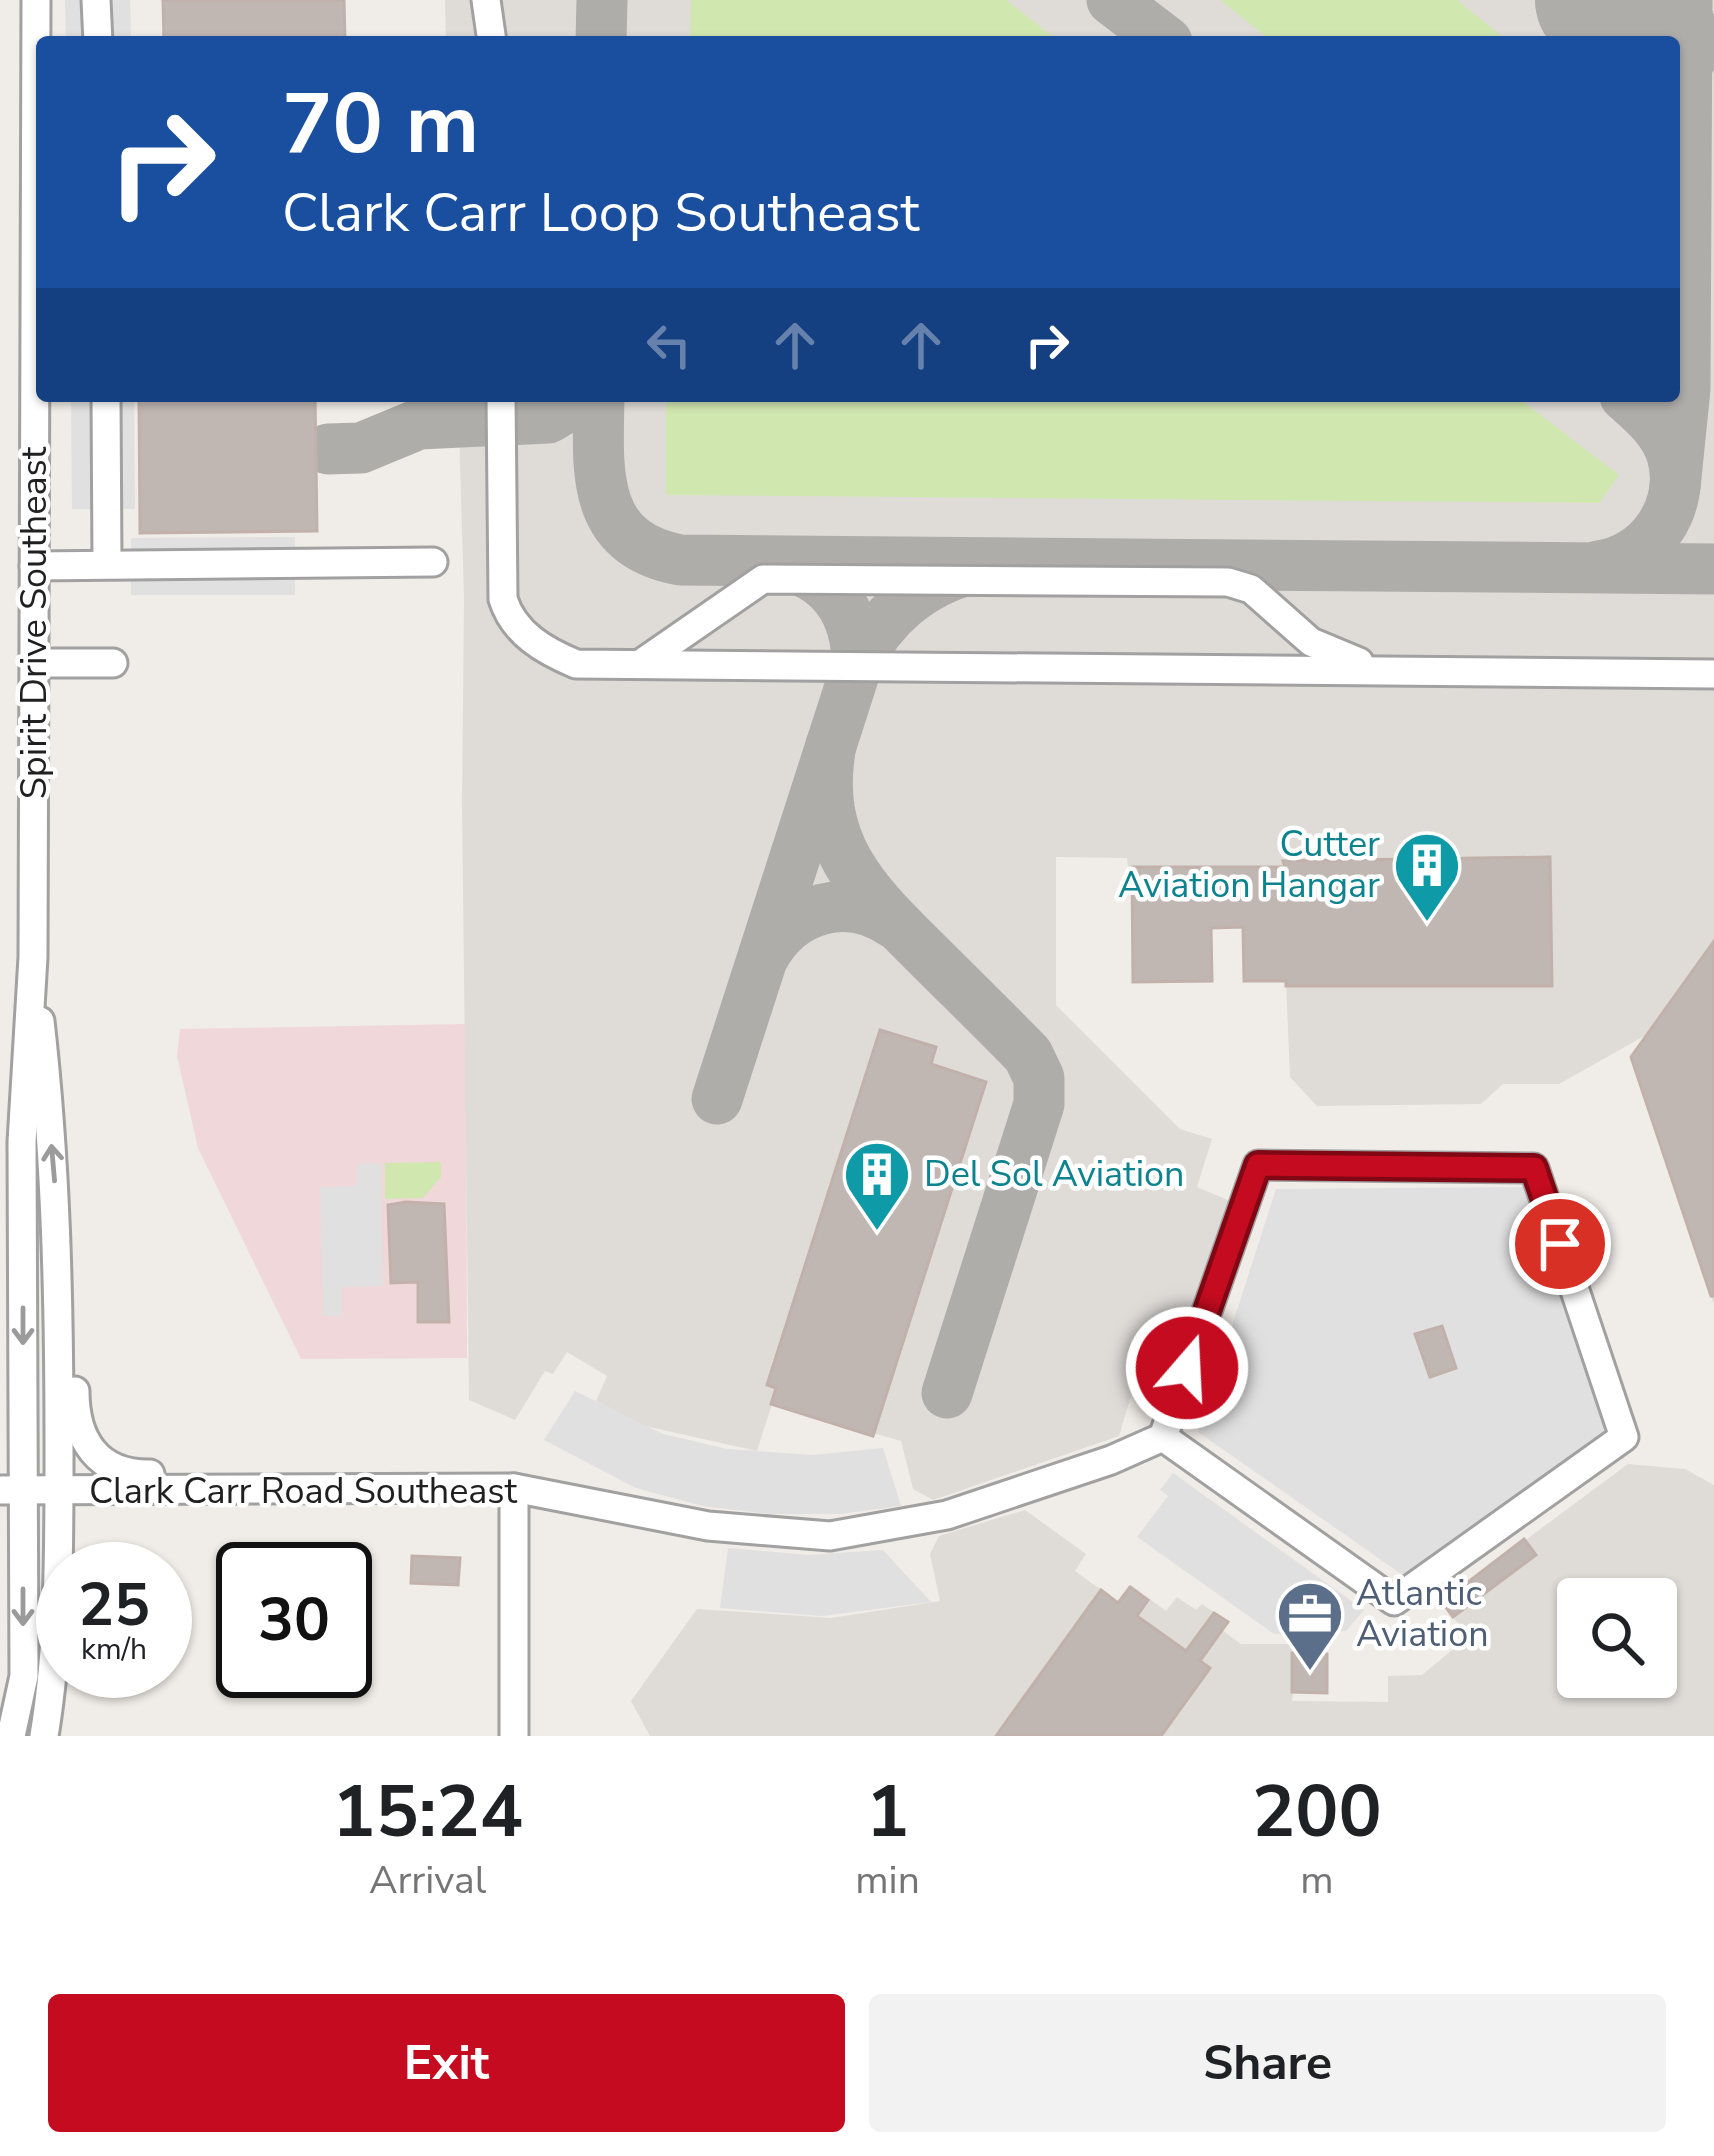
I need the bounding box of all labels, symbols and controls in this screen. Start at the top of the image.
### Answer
text: 70 m [282,67,479,182]
icon: right [84,84,240,240]
text: Clark Carr Loop Southeast [282,176,919,250]
icon: left [636,312,702,378]
icon: ahead [762,312,828,378]
icon: ahead [888,312,954,378]
icon: right [1014,312,1080,378]
street label: Spirit Drive Southeast [10,446,59,799]
place label: Cutter Aviation Hangar [1118,820,1380,910]
building icon: Cutter Aviation Hangar [1392,830,1462,924]
building icon: Del Sol Aviation [842,1139,912,1233]
one-way arrow [42,1144,65,1183]
place label: Del Sol Aviation [924,1150,1185,1199]
pin [1509,1193,1611,1295]
icon: arrive [1527,1211,1593,1277]
position arrow [1124,1305,1250,1431]
one-way arrow [12,1306,34,1345]
street label: Clark Carr Road Southeast [89,1467,518,1516]
speed limit sign: 30 [216,1542,372,1698]
text: 25 [78,1564,150,1646]
place label: Atlantic Aviation [1356,1569,1489,1659]
map controls [1557,1578,1677,1698]
button: search [1557,1578,1677,1698]
office icon: Atlantic Aviation [1275,1579,1345,1673]
one-way arrow [12,1587,34,1626]
text: km/h [81,1629,147,1670]
text: 15:24 [332,1763,523,1861]
text: 1 [866,1763,909,1861]
text: 200 [1252,1763,1382,1861]
text: Arrival [369,1854,486,1907]
text: min [855,1854,920,1907]
text: m [1300,1854,1334,1907]
button: Exit [48,1994,845,2132]
button: Share [869,1994,1666,2132]

